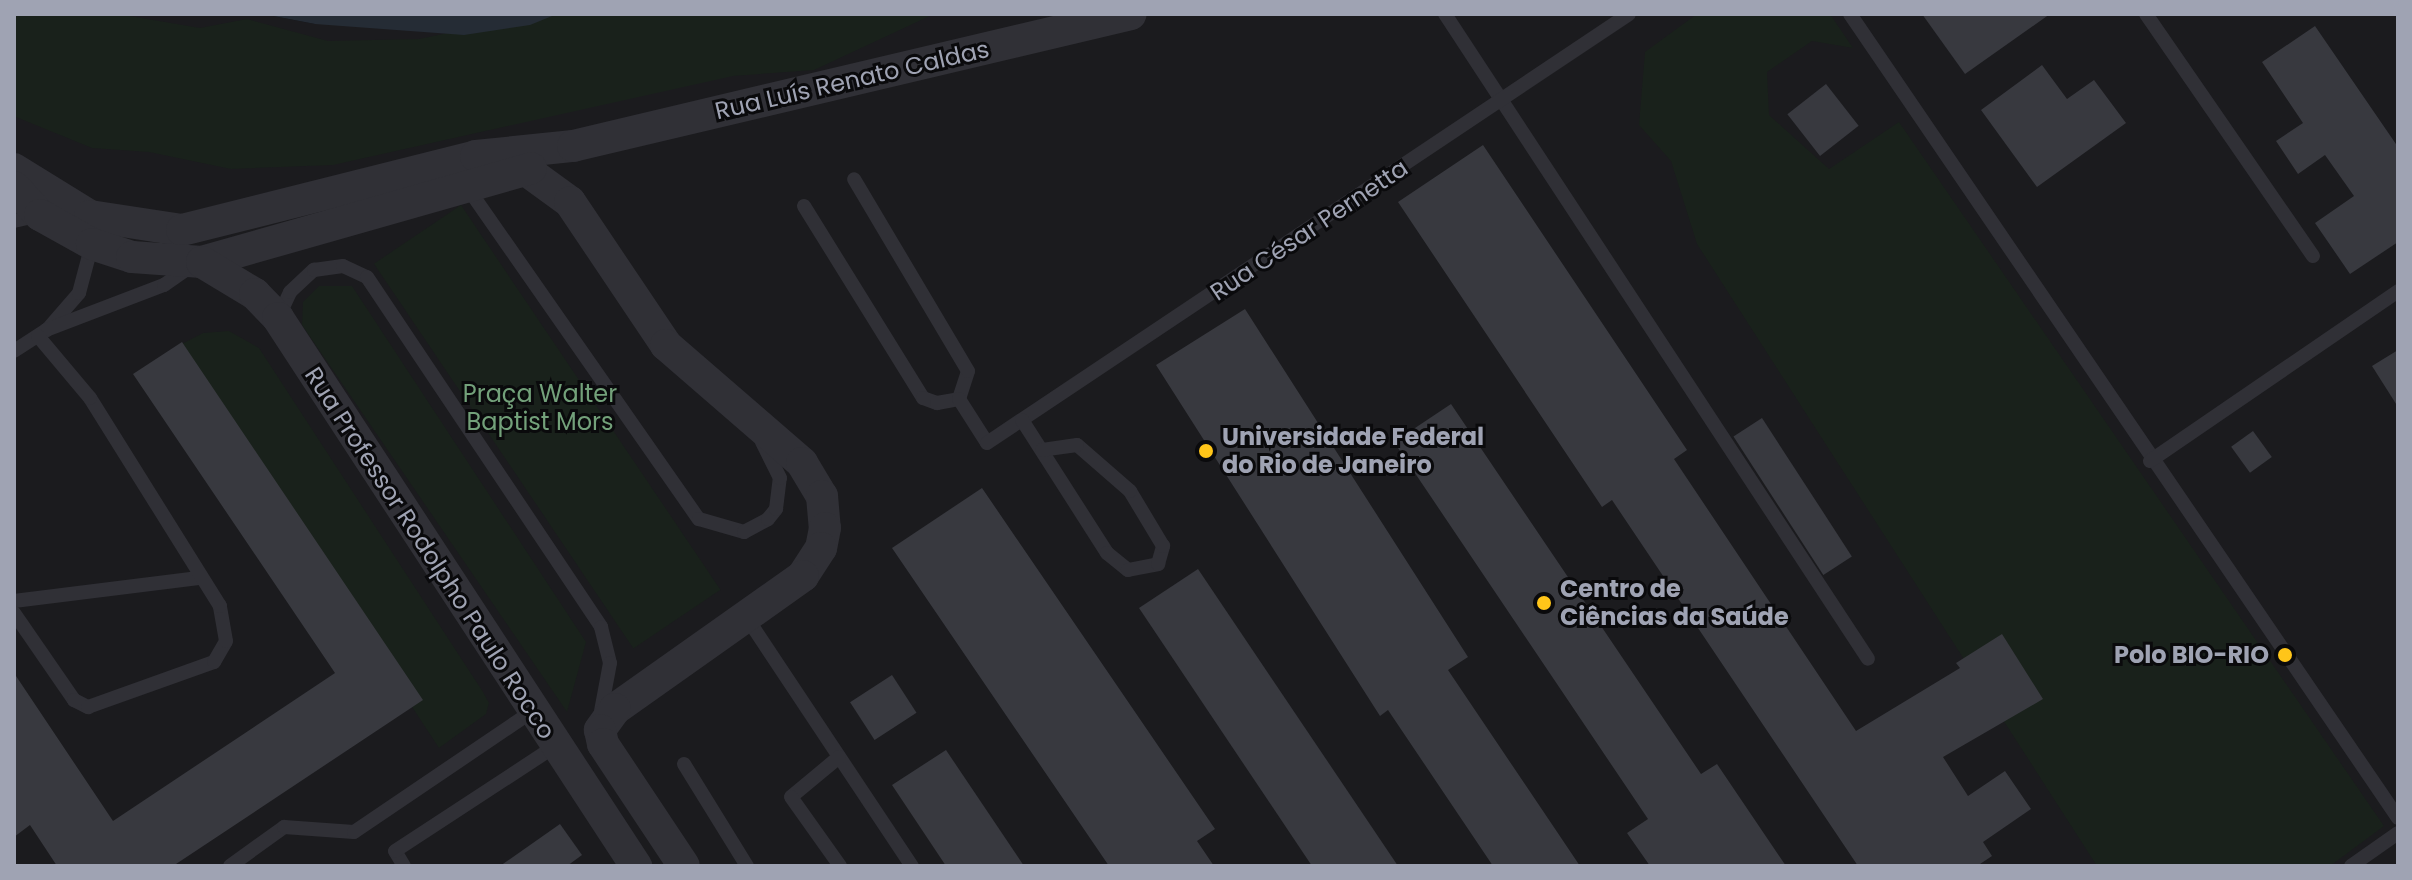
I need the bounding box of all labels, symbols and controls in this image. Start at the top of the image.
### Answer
street label: Rua Luís Renato Caldas [712,34,992,126]
street label: Rua César Pernetta [1205,153,1413,307]
street label: Rua Professor Rodolpho Paulo Rocco [299,362,561,744]
park label: Praça Walter Baptist Mors [463,380,617,436]
place label: Universidade Federal do Rio de Janeiro [1222,423,1484,479]
marker: Universidade Federal do Rio de Janeiro [1197,442,1215,460]
place label: Centro de Ciências da Saúde [1560,575,1789,631]
marker: Centro de Ciências da Saúde [1535,594,1553,612]
place label: Polo BIO-RIO [2114,641,2269,669]
marker: Polo BIO-RIO [2276,646,2294,664]

